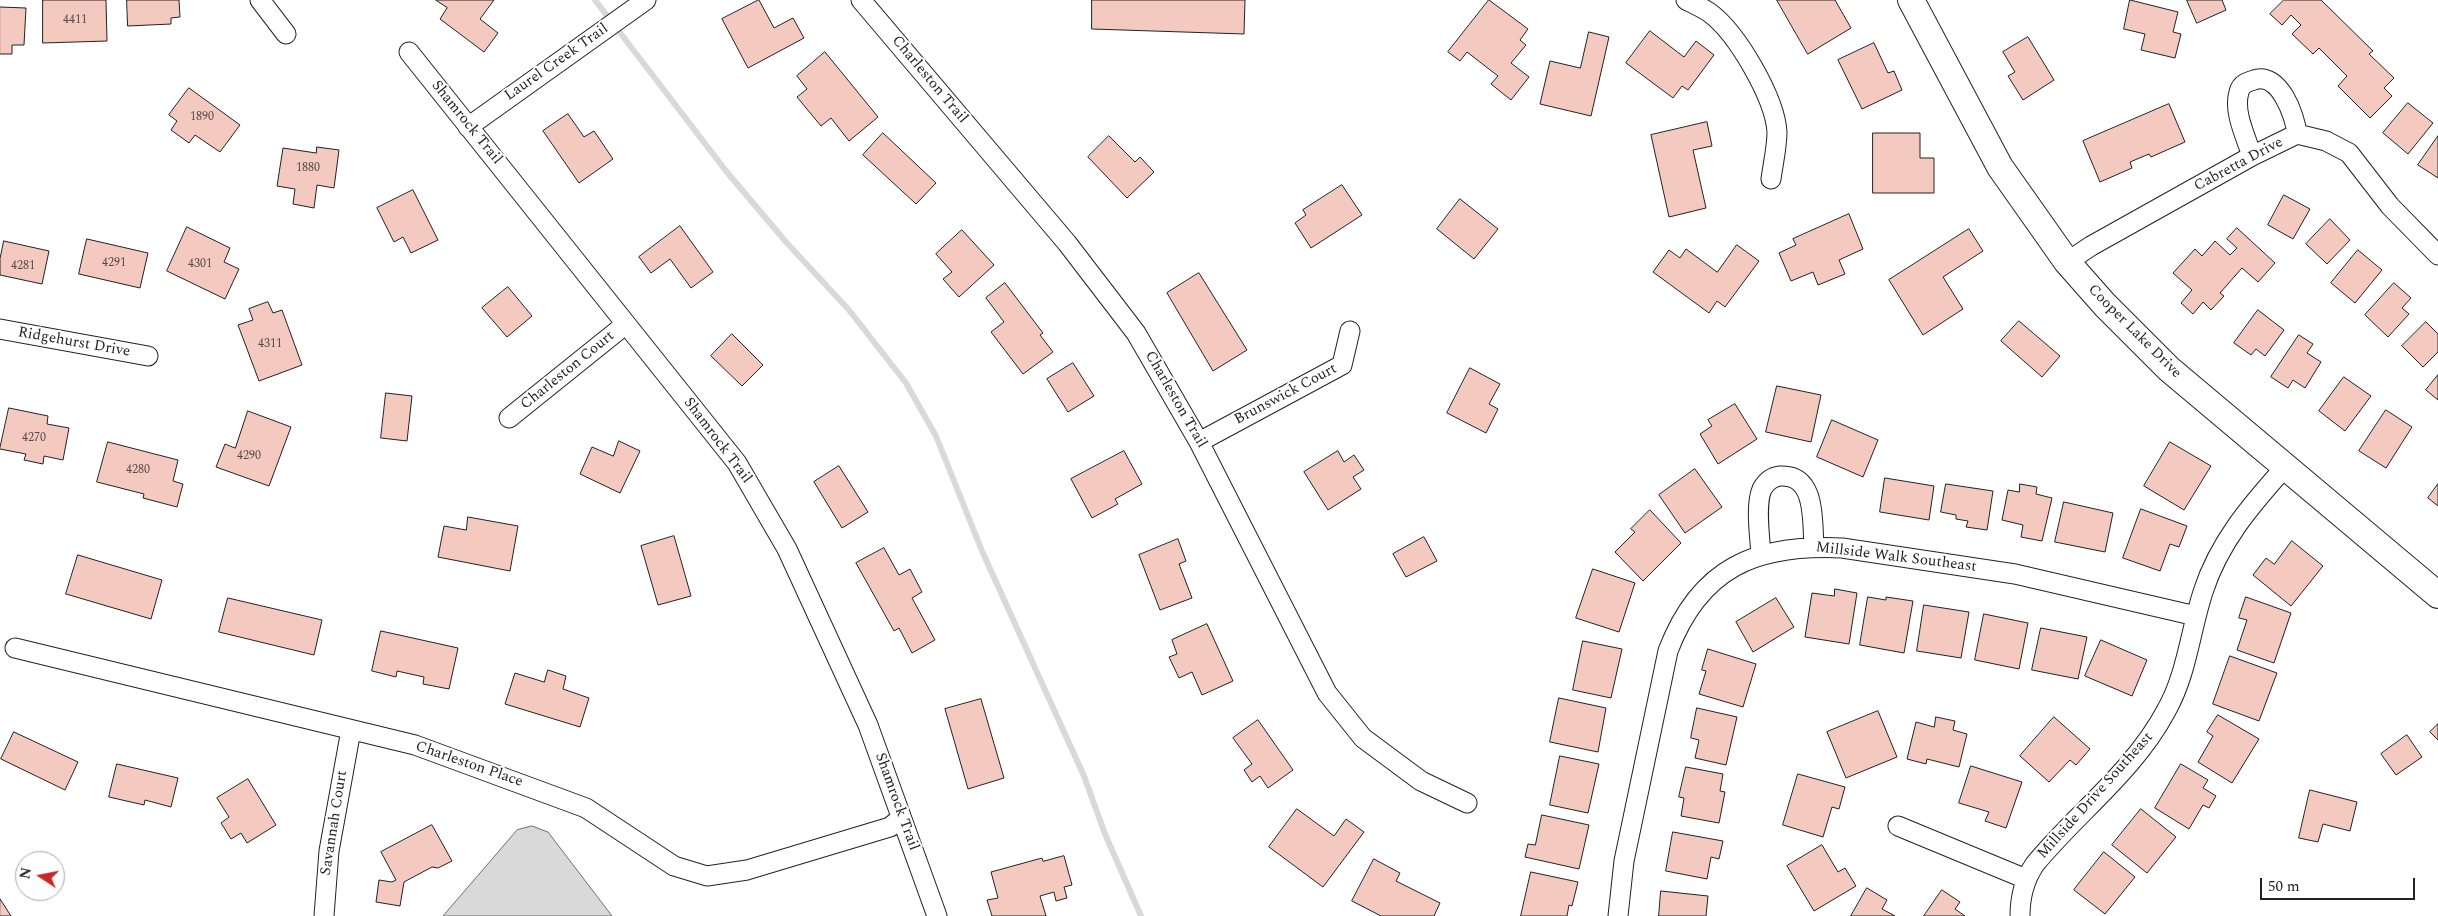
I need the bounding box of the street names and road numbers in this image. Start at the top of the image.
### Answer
street label: Laurel Creek Trail [502,21,612,105]
street label: Charleston Trail [887,32,971,128]
street label: Shamrock Trail [427,78,505,168]
street label: Cabretta Drive [2191,134,2287,196]
street label: Cooper Lake Drive [2083,281,2185,383]
street label: Ridgehurst Drive [17,324,131,362]
street label: Charleston Court [517,328,619,414]
street label: Charleston Trail [1140,348,1210,452]
street label: Brunswick Court [1232,360,1340,430]
street label: Shamrock Trail [679,395,755,487]
street label: Millside Walk Southeast [1815,539,1977,577]
street label: Millside Drive Southeast [2034,729,2158,863]
street label: Charleston Place [413,738,525,792]
street label: Shamrock Trail [870,751,922,853]
street label: Savannah Court [318,769,352,877]

